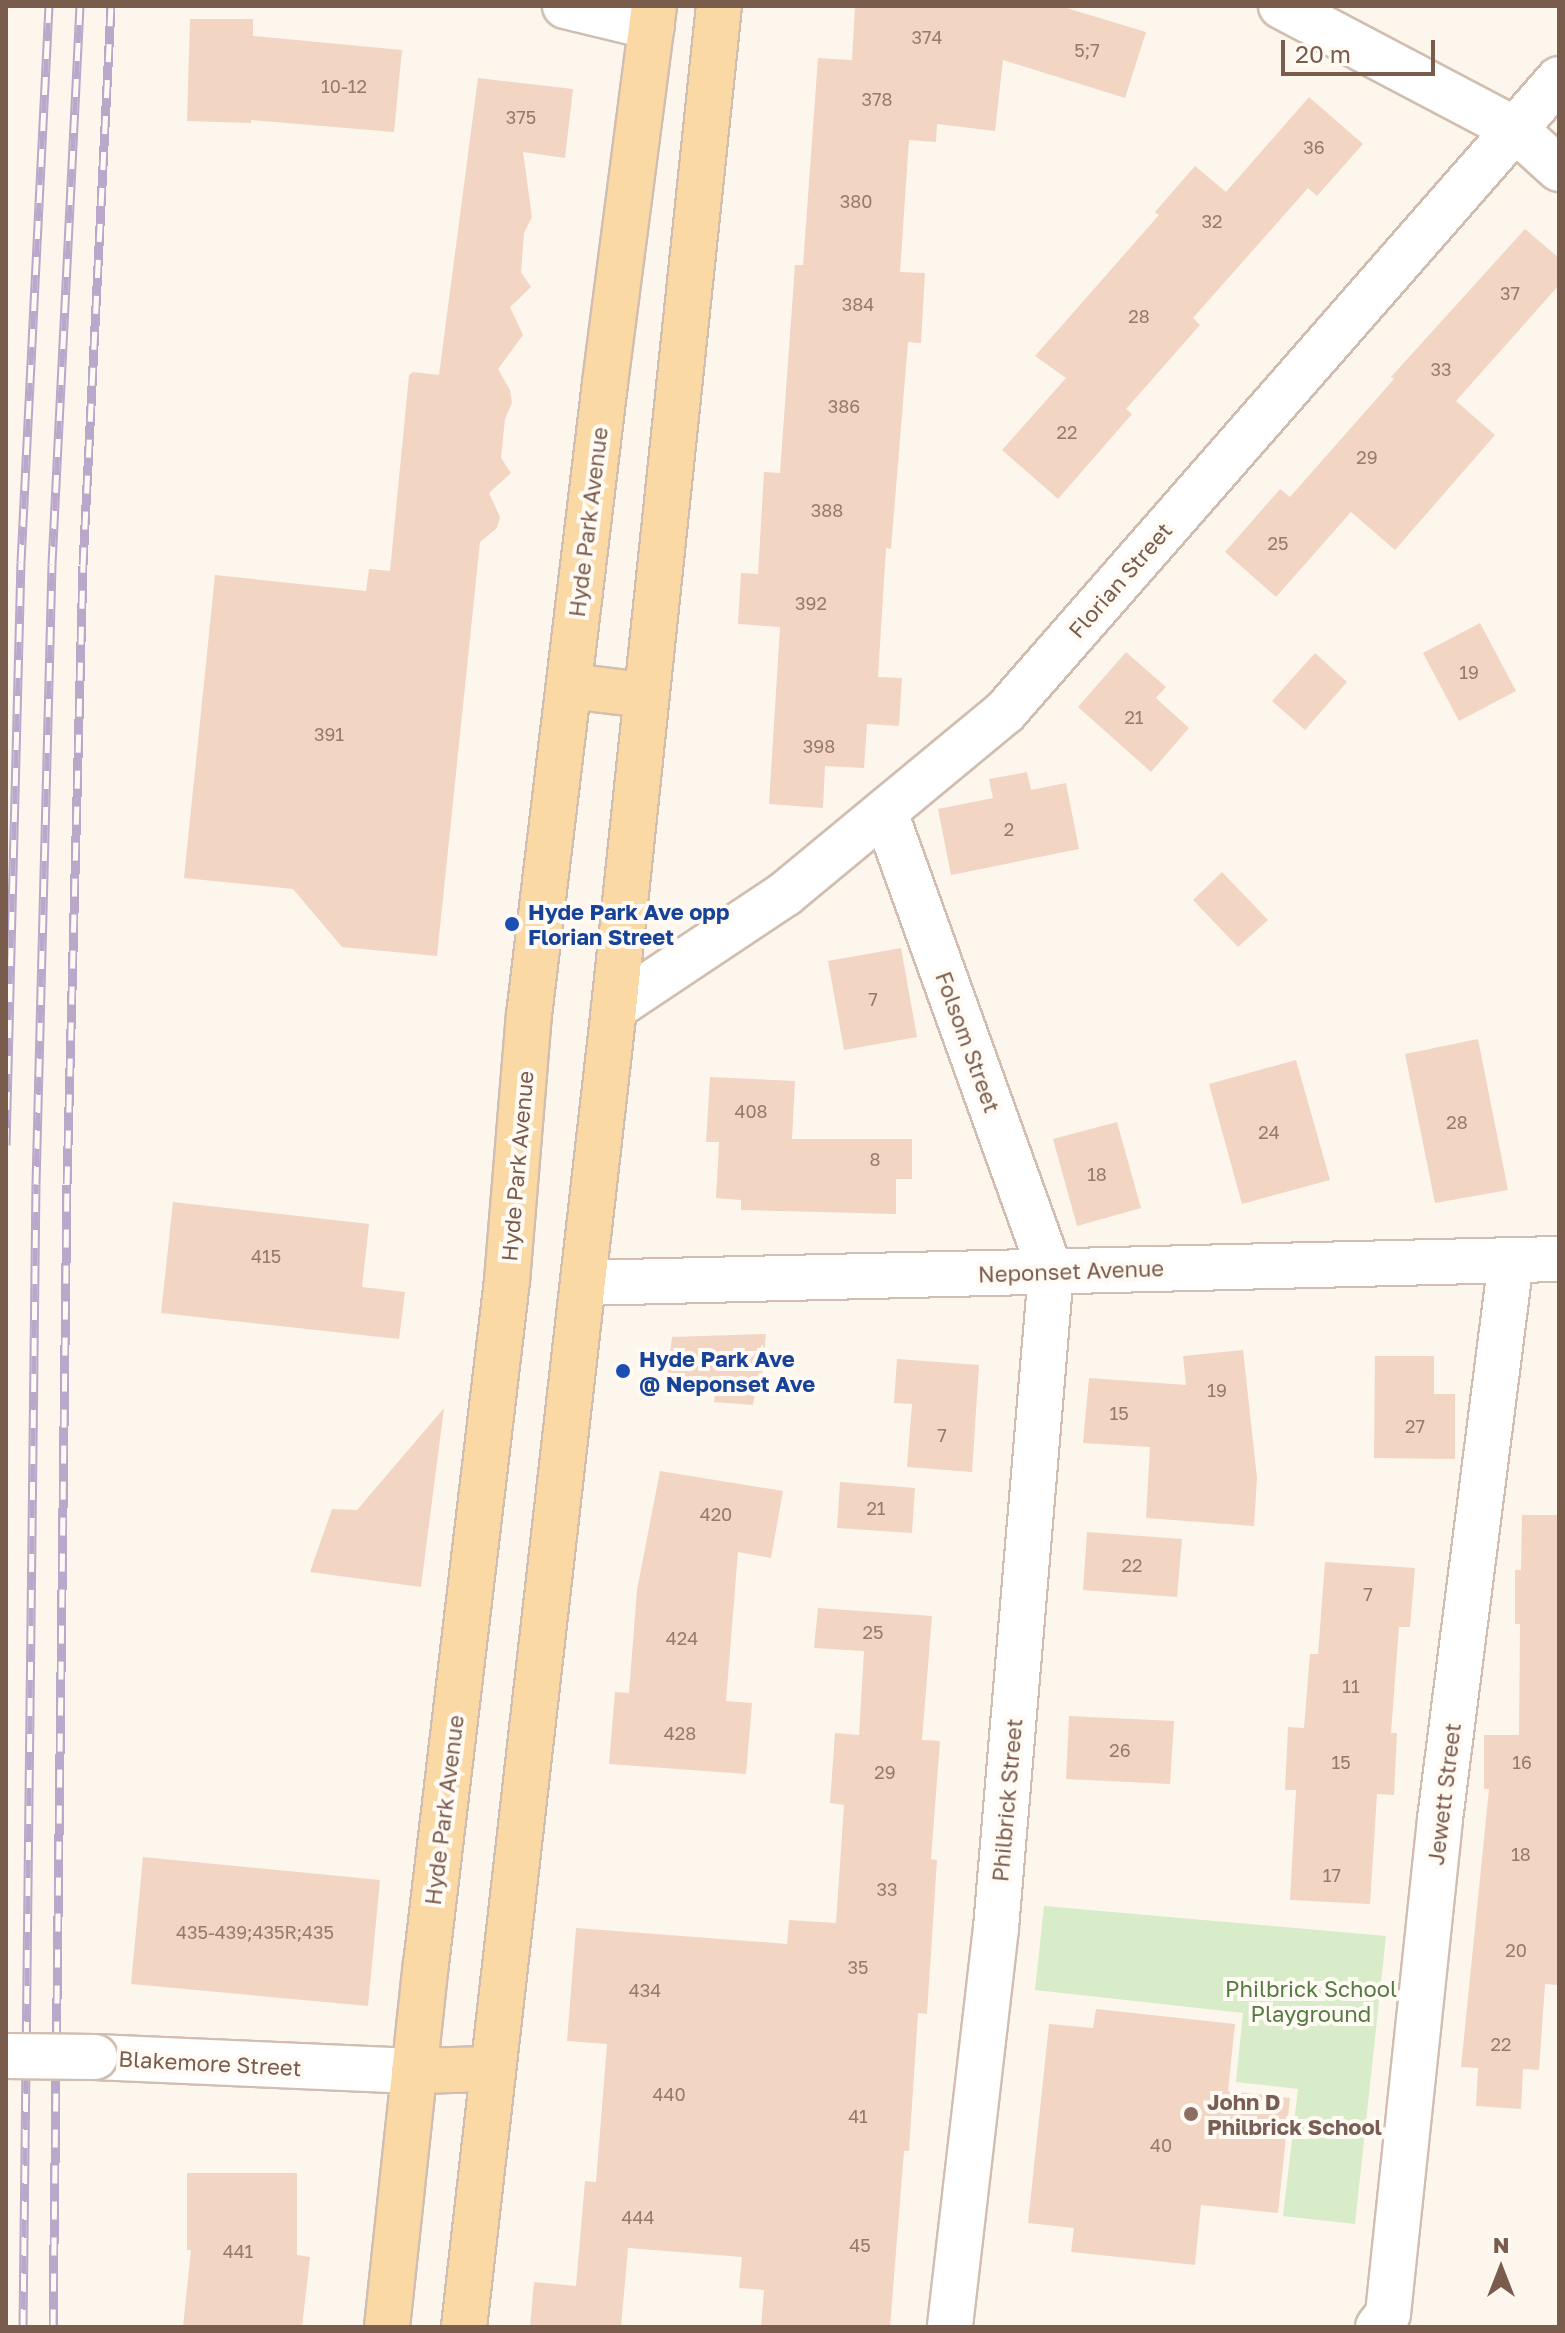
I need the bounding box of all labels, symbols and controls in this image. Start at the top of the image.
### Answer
scale bar [1285,24,1439,74]
house number: 374 [911,26,943,48]
house number: 5;7 [1074,39,1100,61]
text: 20 m [1295,39,1351,68]
house number: 10-12 [321,75,367,97]
house number: 378 [861,88,893,110]
house number: 375 [506,106,536,128]
house number: 36 [1303,136,1325,158]
house number: 380 [840,190,872,212]
house number: 32 [1202,210,1222,232]
house number: 37 [1500,282,1520,304]
house number: 384 [842,293,874,315]
house number: 28 [1128,305,1150,327]
house number: 33 [1430,358,1452,380]
house number: 386 [828,395,860,417]
house number: 22 [1057,421,1077,443]
street label: Hyde Park Avenue [563,426,613,618]
house number: 29 [1356,446,1378,468]
house number: 388 [811,499,843,521]
street label: Florian Street [1063,517,1177,643]
house number: 25 [1268,532,1288,554]
house number: 392 [795,592,827,614]
house number: 19 [1459,661,1479,683]
house number: 21 [1124,706,1144,728]
house number: 391 [314,723,344,745]
house number: 398 [803,735,835,757]
house number: 2 [1004,818,1014,840]
place label: Hyde Park Ave opp Florian Street [528,898,729,950]
marker: Hyde Park Ave opp Florian Street [503,915,521,933]
street label: Folsom Street [930,968,1006,1116]
house number: 7 [868,988,878,1010]
street label: Hyde Park Avenue [496,1070,538,1262]
house number: 408 [734,1100,768,1122]
house number: 28 [1446,1111,1468,1133]
house number: 24 [1258,1121,1280,1143]
house number: 8 [870,1148,880,1170]
house number: 18 [1087,1163,1107,1185]
house number: 415 [251,1245,281,1267]
street label: Neponset Avenue [978,1255,1164,1287]
place label: Hyde Park Ave @ Neponset Ave [639,1345,815,1396]
marker: Hyde Park Ave @ Neponset Ave [614,1362,632,1380]
house number: 19 [1207,1379,1227,1401]
house number: 15 [1109,1402,1129,1424]
house number: 27 [1405,1415,1425,1437]
house number: 7 [937,1424,947,1446]
house number: 21 [866,1497,886,1519]
house number: 420 [700,1503,732,1525]
house number: 22 [1122,1554,1142,1576]
house number: 7 [1363,1583,1373,1605]
house number: 25 [863,1621,883,1643]
house number: 424 [666,1627,698,1649]
house number: 11 [1342,1675,1360,1697]
street label: Hyde Park Avenue [419,1714,469,1906]
street label: Philbrick Street [987,1717,1027,1883]
street label: Jewett Street [1422,1721,1466,1867]
house number: 428 [664,1722,696,1744]
house number: 26 [1109,1739,1131,1761]
house number: 15 [1331,1751,1351,1773]
house number: 16 [1512,1751,1532,1773]
house number: 29 [874,1761,896,1783]
house number: 18 [1511,1843,1531,1865]
house number: 17 [1323,1864,1341,1886]
house number: 33 [876,1878,898,1900]
house number: 435-439;435R;435 [176,1921,334,1943]
house number: 20 [1505,1939,1527,1961]
house number: 35 [848,1956,868,1978]
park label: Philbrick School Playground [1225,1975,1397,2026]
house number: 434 [629,1979,661,2001]
house number: 22 [1491,2033,1511,2055]
street label: Blakemore Street [118,2045,302,2081]
house number: 440 [652,2083,686,2105]
place label: John D Philbrick School [1207,2088,1382,2140]
house number: 41 [848,2105,868,2127]
marker: John D Philbrick School [1182,2105,1200,2123]
house number: 40 [1150,2134,1172,2156]
house number: 444 [622,2206,654,2228]
north arrow [1461,2229,1541,2309]
text: N [1493,2231,1509,2258]
house number: 45 [849,2234,871,2256]
house number: 441 [223,2240,253,2262]

